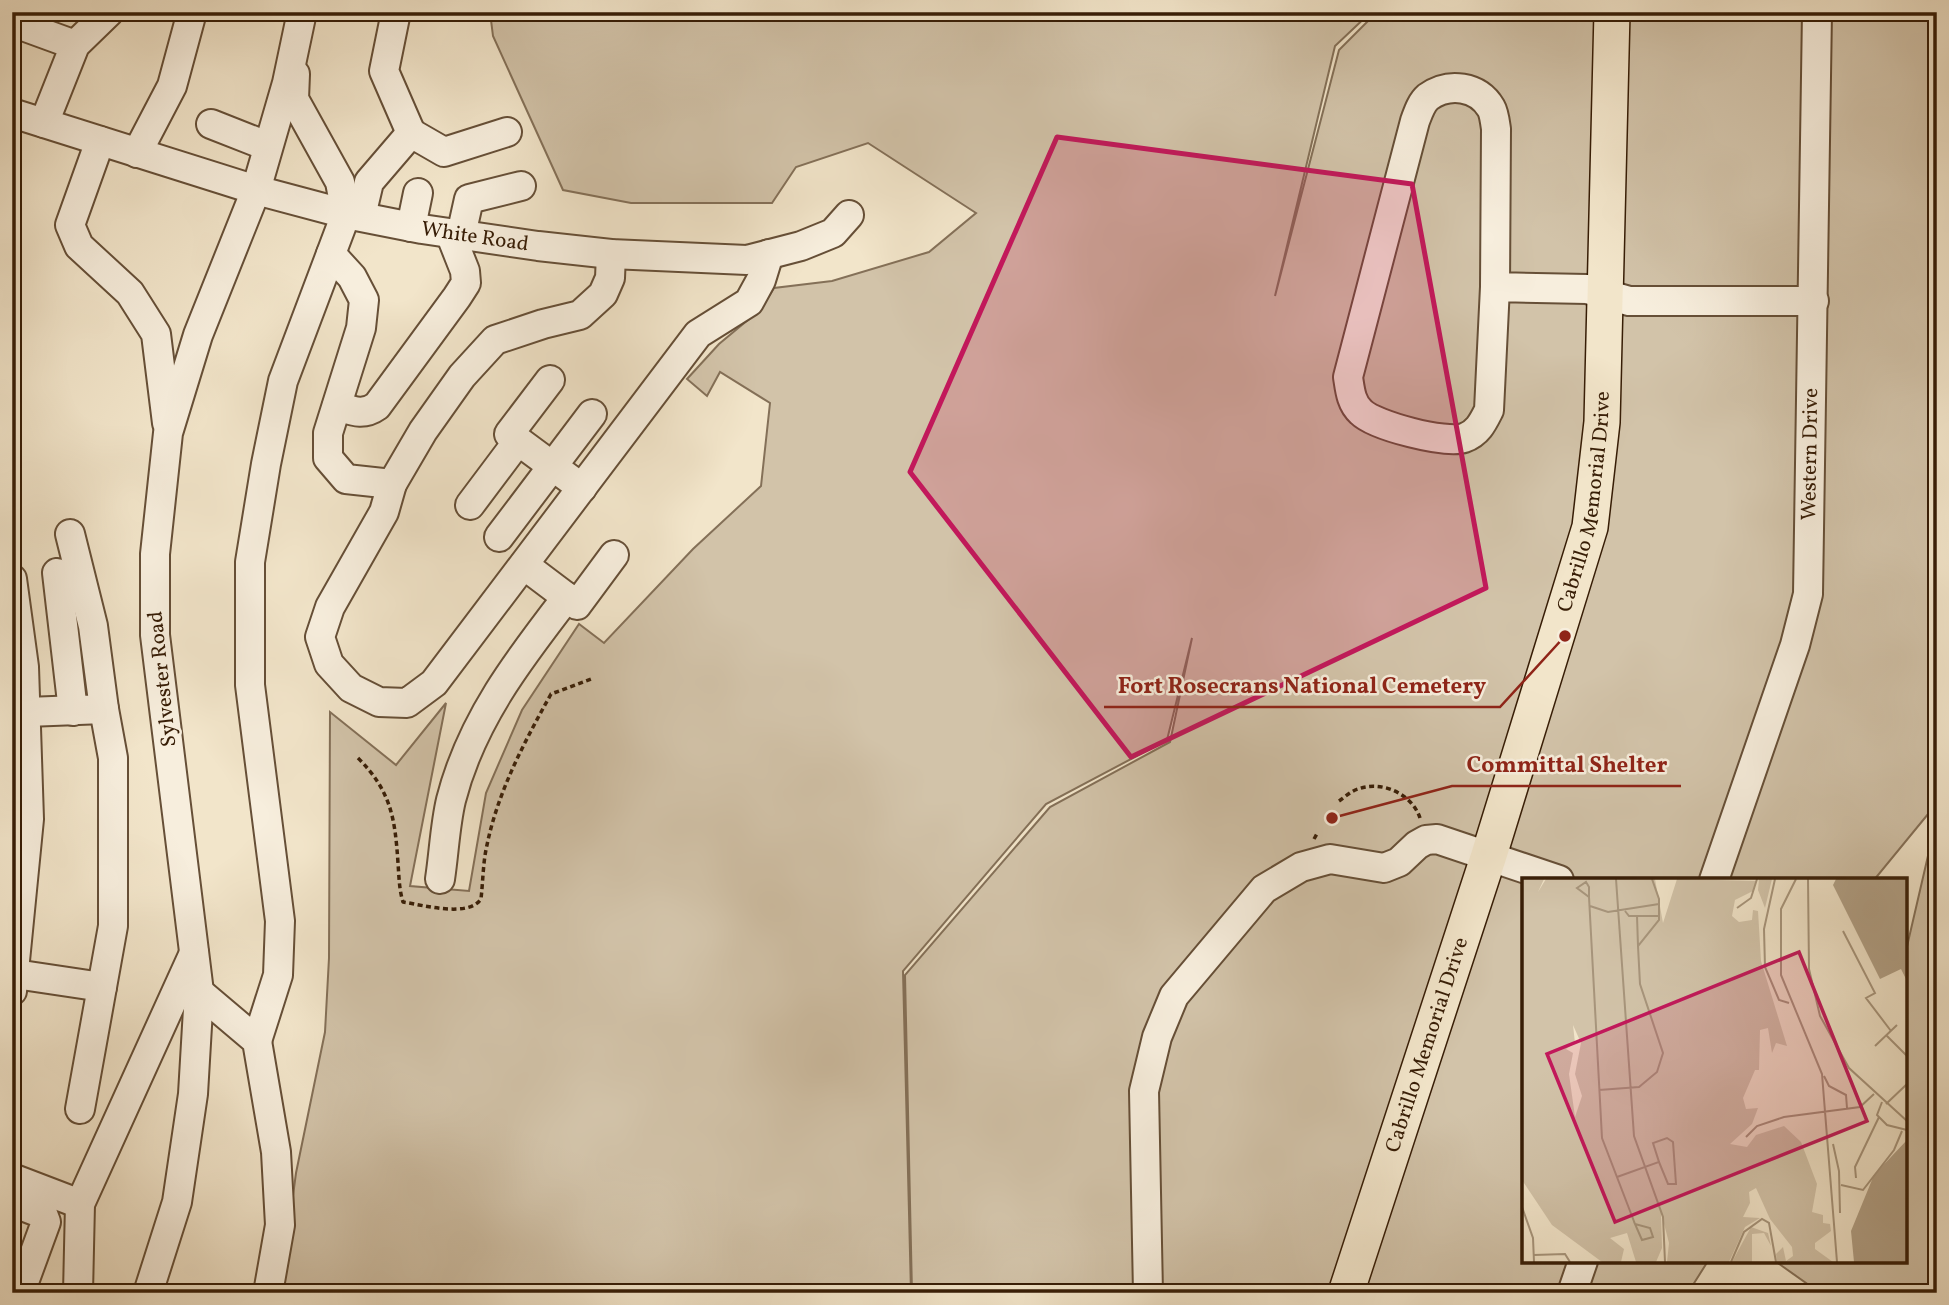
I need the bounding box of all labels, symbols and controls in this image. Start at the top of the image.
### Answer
street label: White Road [419,215,531,259]
street label: Western Drive [1795,388,1826,521]
street label: Cabrillo Memorial Drive [1550,391,1617,616]
street label: Sylvester Road [141,610,185,748]
callout: Fort Rosecrans National Cemetery [1104,663,1500,707]
text: Fort Rosecrans National Cemetery [1118,671,1486,703]
callout: Committal Shelter [1452,742,1681,786]
text: Committal Shelter [1467,750,1667,782]
inset map [1522,878,1907,1263]
street label: Cabrillo Memorial Drive [1378,933,1476,1156]

